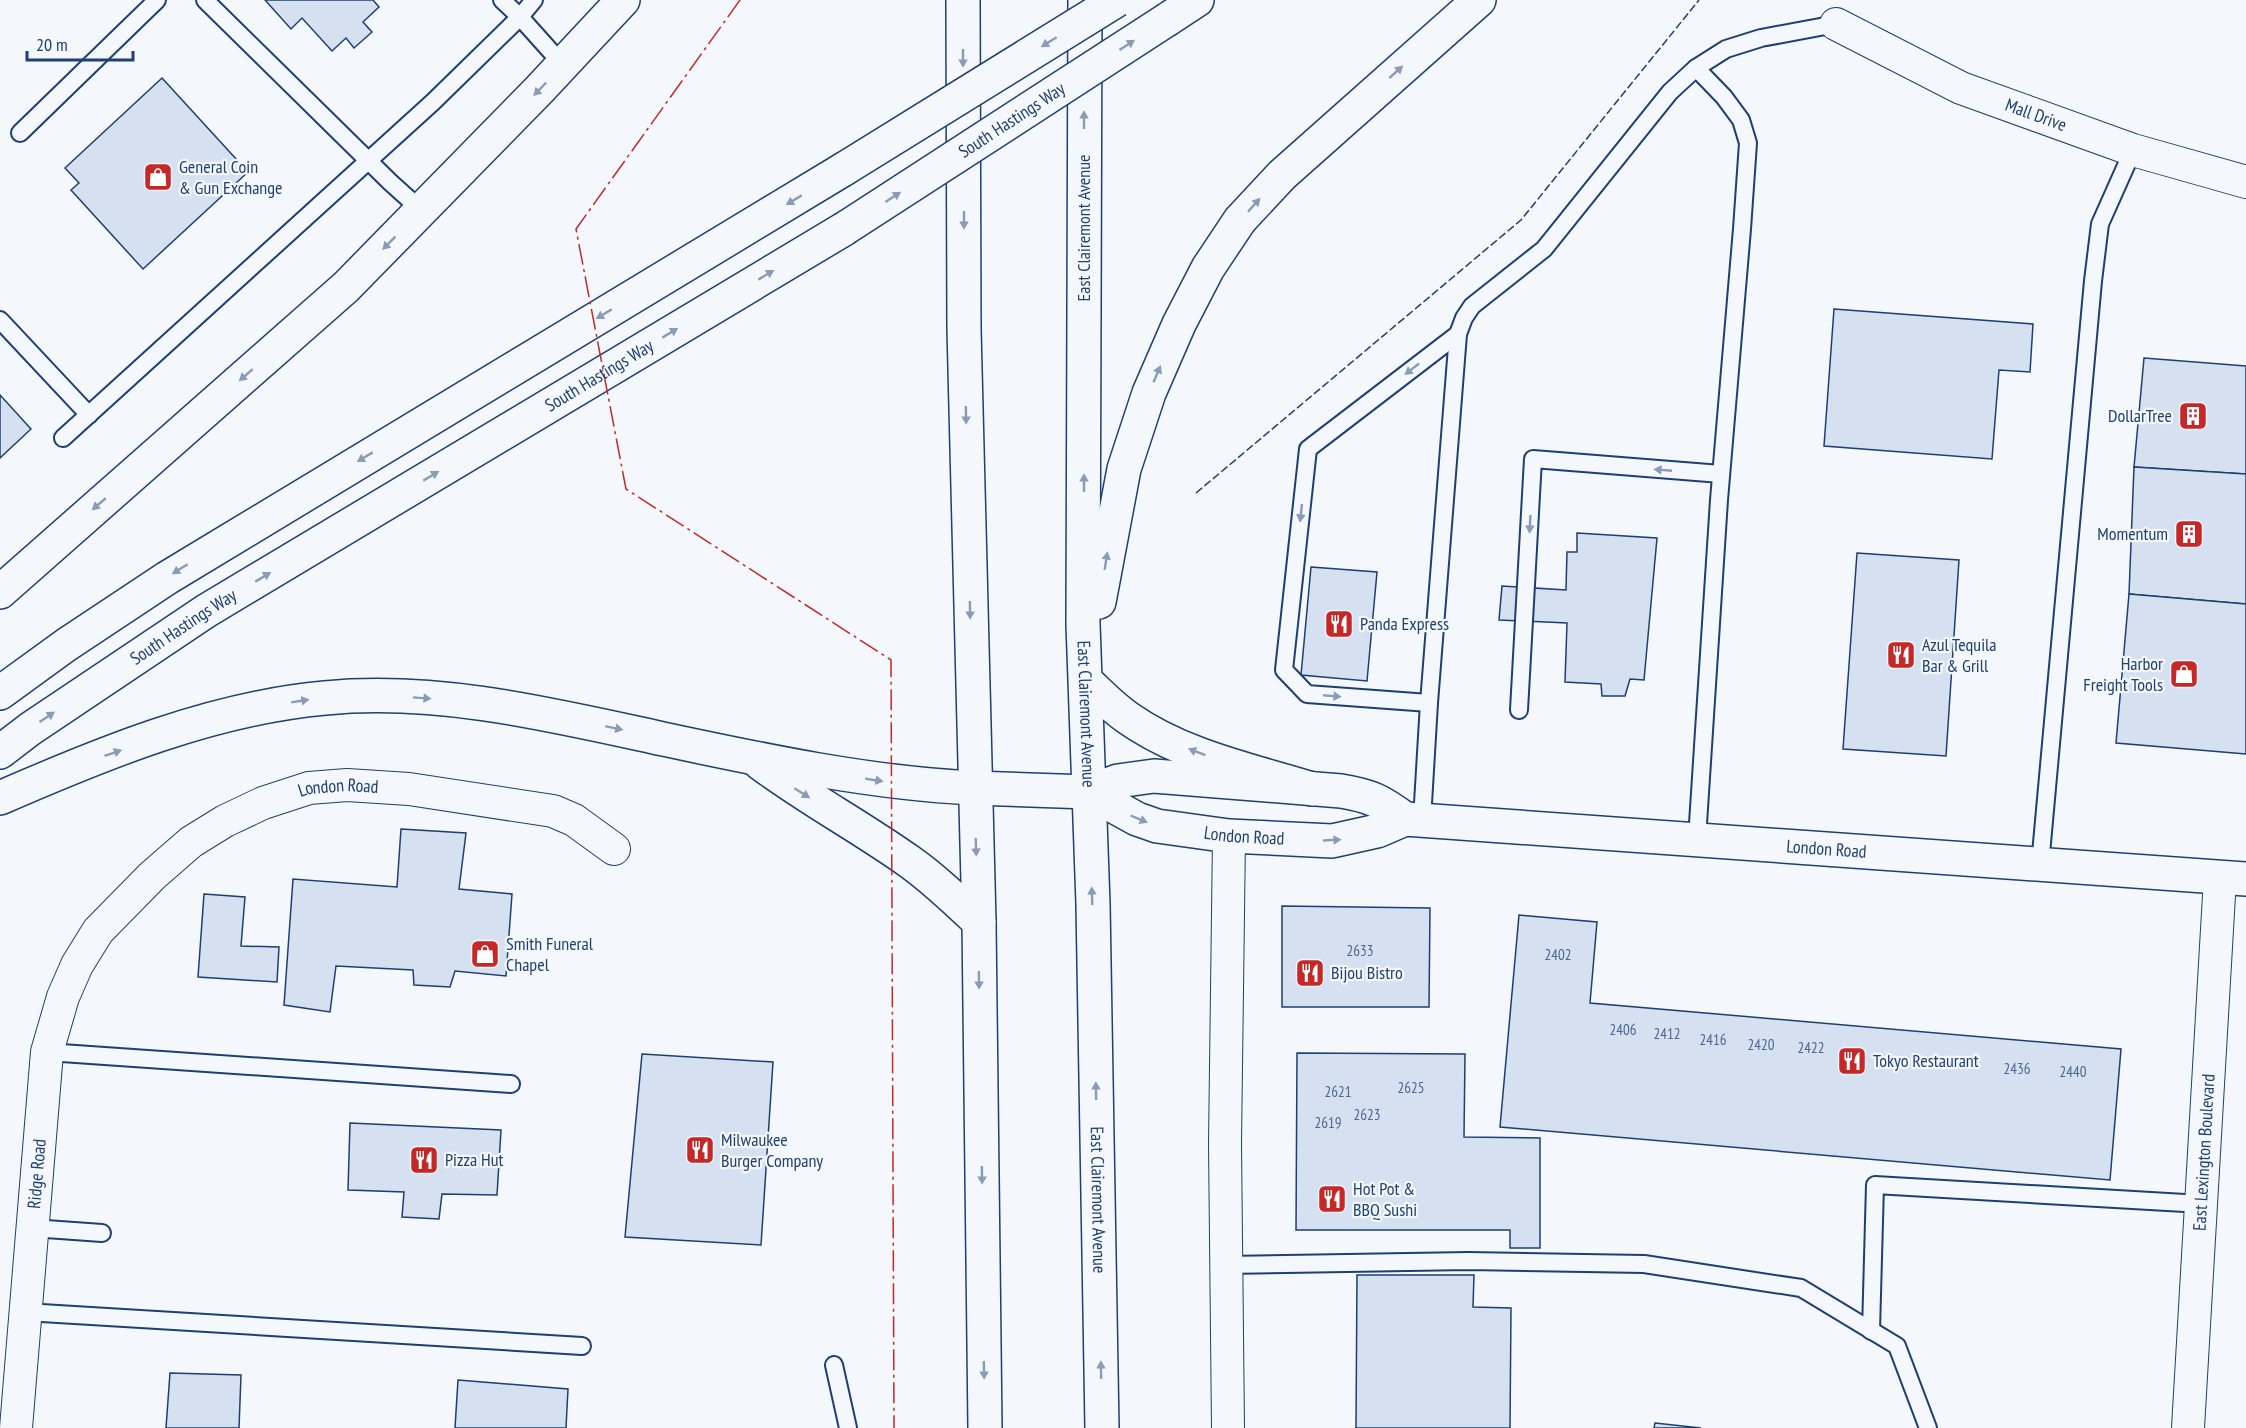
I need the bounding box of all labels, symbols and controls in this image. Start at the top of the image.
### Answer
scale bar [27,24,134,62]
text: 20 m [36,33,68,56]
one-way arrow [1041,36,1057,47]
one-way arrow [1119,39,1135,51]
one-way arrow [958,49,968,68]
one-way arrow [1388,65,1403,79]
street label: South Hastings Way [954,77,1069,163]
one-way arrow [533,81,547,96]
street label: Mall Drive [2002,93,2070,136]
one-way arrow [1079,111,1089,130]
place label: General Coin & Gun Exchange [179,155,282,199]
street label: East Clairemont Avenue [1072,155,1095,301]
shop icon: General Coin & Gun Exchange [142,161,174,193]
one-way arrow [885,191,902,202]
one-way arrow [786,194,802,205]
one-way arrow [1246,199,1260,213]
one-way arrow [959,210,969,229]
one-way arrow [383,236,397,250]
one-way arrow [758,270,775,280]
one-way arrow [595,309,612,319]
one-way arrow [662,327,678,338]
street label: South Hastings Way [540,334,658,416]
one-way arrow [1404,363,1420,376]
one-way arrow [1152,364,1162,382]
one-way arrow [239,368,254,381]
building icon: DollarTree [2177,400,2209,432]
place label: DollarTree [2108,404,2172,427]
one-way arrow [961,405,971,424]
one-way arrow [357,452,373,463]
one-way arrow [1653,465,1672,474]
one-way arrow [423,471,439,482]
one-way arrow [1079,474,1089,493]
one-way arrow [92,497,107,511]
one-way arrow [1296,503,1306,522]
one-way arrow [1525,514,1534,533]
building icon: Momentum [2173,518,2205,550]
place label: Momentum [2097,522,2168,545]
one-way arrow [1102,552,1111,571]
one-way arrow [172,564,188,575]
one-way arrow [255,571,271,582]
street label: South Hastings Way [125,583,241,670]
one-way arrow [966,600,975,619]
restaurant icon: Panda Express [1323,608,1355,640]
place label: Panda Express [1360,612,1449,635]
place label: Azul Tequila Bar & Grill [1922,633,1996,677]
restaurant icon: Azul Tequila Bar & Grill [1885,639,1917,671]
street label: East Clairemont Avenue [1073,640,1101,788]
place label: Harbor Freight Tools [2083,652,2163,696]
shop icon: Harbor Freight Tools [2168,658,2200,690]
one-way arrow [1322,691,1341,700]
one-way arrow [412,693,431,702]
one-way arrow [291,696,310,705]
one-way arrow [39,712,56,723]
one-way arrow [605,724,623,734]
one-way arrow [104,747,122,757]
one-way arrow [1187,747,1205,757]
street label: London Road [295,773,379,802]
one-way arrow [865,775,884,784]
one-way arrow [794,787,810,798]
one-way arrow [1131,814,1149,824]
street label: London Road [1203,821,1285,850]
street label: London Road [1786,834,1867,863]
one-way arrow [1322,836,1341,845]
one-way arrow [972,837,981,856]
one-way arrow [1088,886,1097,905]
place label: Smith Funeral Chapel [506,932,594,976]
shop icon: Smith Funeral Chapel [469,938,501,970]
house number: 2633 [1346,941,1374,960]
house number: 2402 [1544,945,1572,964]
restaurant icon: Bijou Bistro [1294,957,1326,989]
place label: Bijou Bistro [1331,961,1403,984]
one-way arrow [975,971,984,990]
house number: 2406 [1609,1020,1637,1039]
house number: 2412 [1653,1024,1681,1043]
house number: 2416 [1699,1030,1727,1049]
house number: 2420 [1747,1035,1775,1054]
house number: 2422 [1797,1038,1825,1057]
restaurant icon: Tokyo Restaurant [1836,1045,1868,1077]
place label: Tokyo Restaurant [1873,1049,1979,1072]
house number: 2436 [2003,1059,2031,1078]
house number: 2440 [2059,1062,2087,1081]
street label: East Lexington Boulevard [2187,1073,2220,1232]
house number: 2625 [1397,1078,1425,1097]
one-way arrow [1091,1081,1101,1100]
house number: 2621 [1324,1082,1352,1101]
house number: 2623 [1353,1105,1381,1124]
house number: 2619 [1314,1113,1342,1132]
street label: East Clairemont Avenue [1086,1126,1111,1273]
place label: Milwaukee Burger Company [721,1128,823,1172]
restaurant icon: Milwaukee Burger Company [684,1134,716,1166]
street label: Ridge Road [22,1138,51,1210]
restaurant icon: Pizza Hut [408,1144,440,1176]
place label: Pizza Hut [445,1148,503,1171]
one-way arrow [977,1166,987,1185]
place label: Hot Pot & BBQ Sushi [1353,1177,1417,1221]
restaurant icon: Hot Pot & BBQ Sushi [1316,1183,1348,1215]
one-way arrow [1097,1360,1106,1379]
one-way arrow [979,1361,989,1380]

